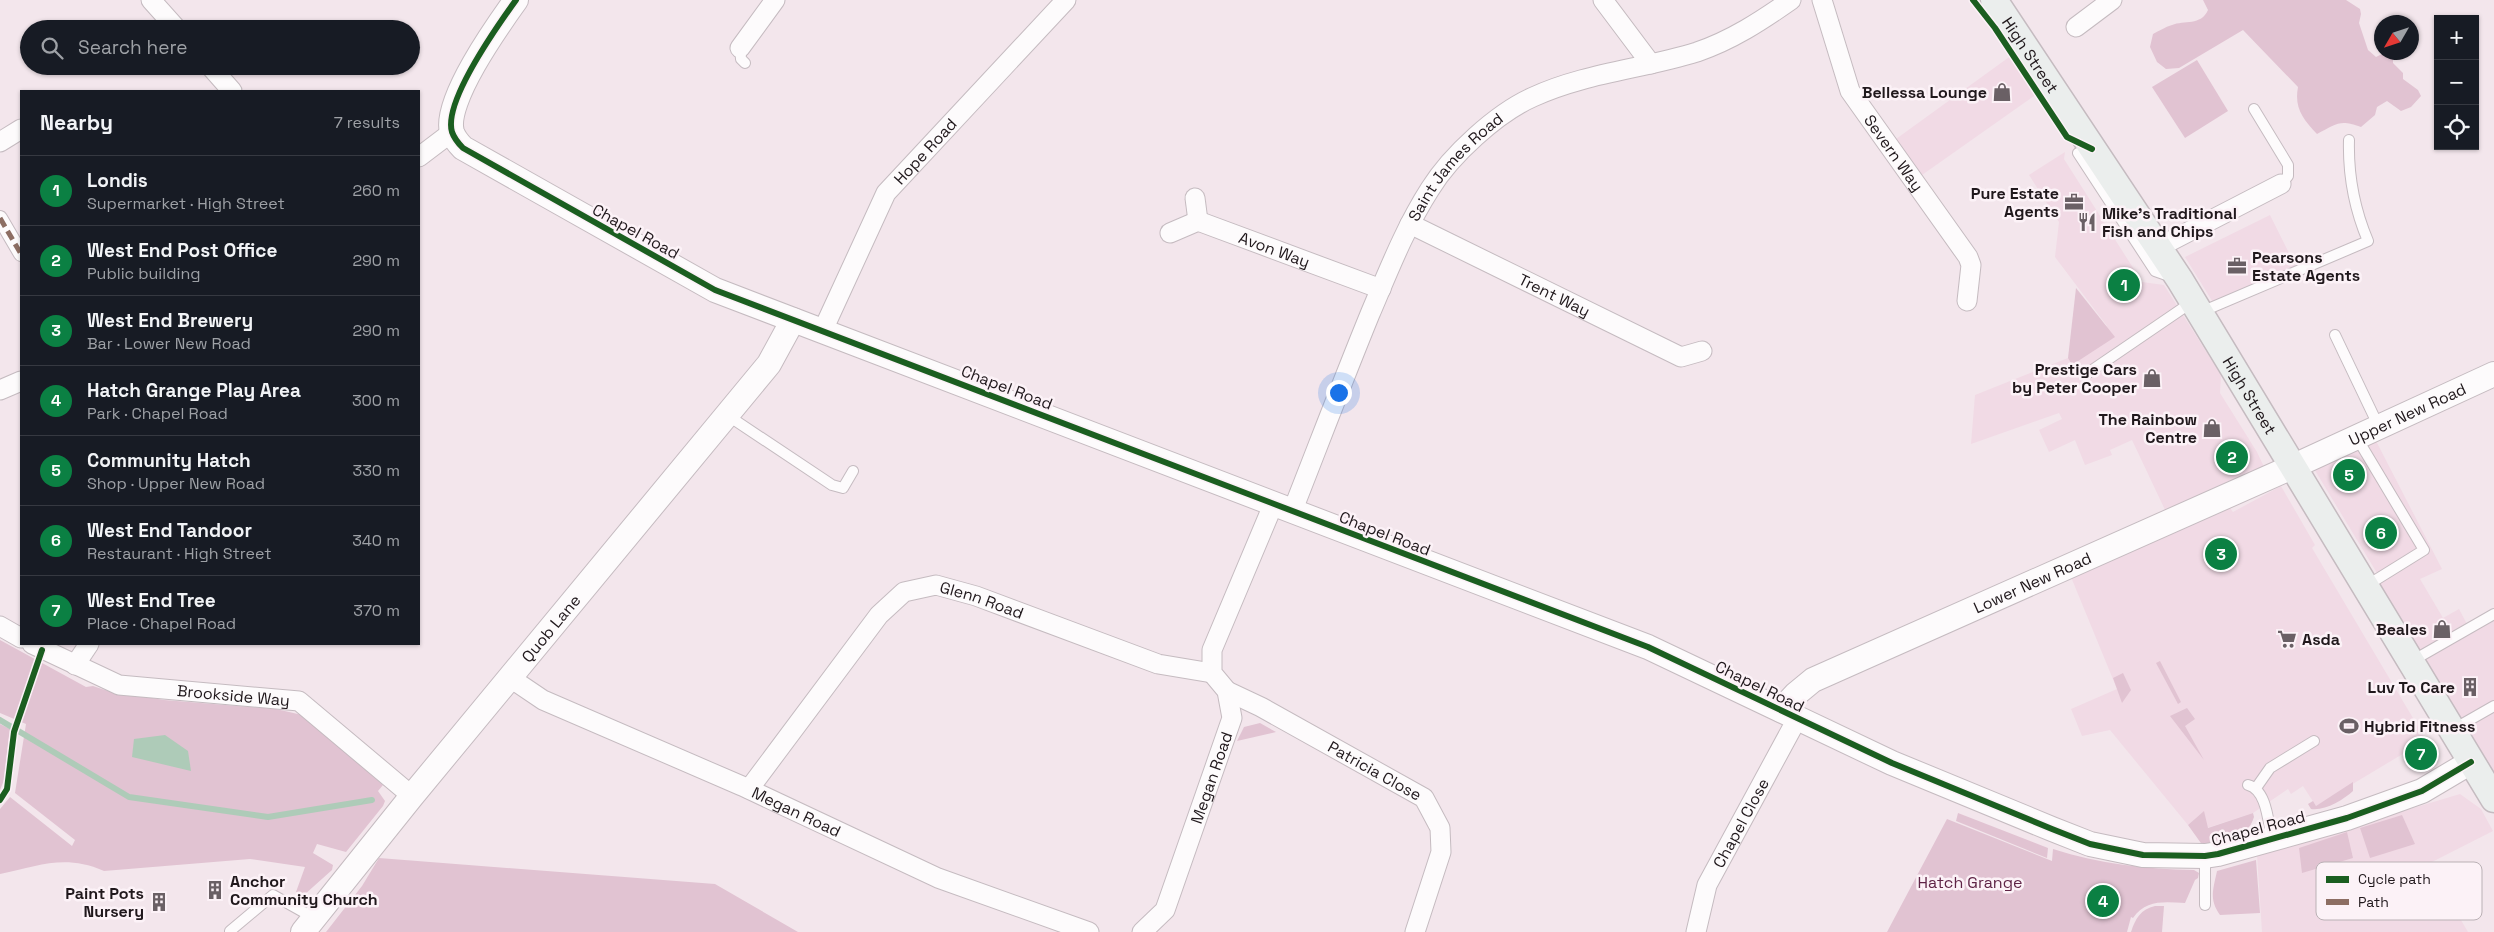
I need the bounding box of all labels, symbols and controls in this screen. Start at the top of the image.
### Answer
street label: High Street [1997,13,2063,98]
north arrow [2374,15,2419,60]
map controls [2434,15,2479,150]
button: + [2434,15,2479,60]
search box [20,20,420,75]
icon: search [38,34,66,62]
text: Search here [78,35,188,60]
button: − [2434,60,2479,105]
shop icon: Bellessa Lounge [1991,81,2013,103]
place label: Bellessa Lounge [1862,82,1987,103]
button: locate [2434,105,2479,150]
street label: Saint James Road [1403,108,1507,225]
text: Nearby [40,109,113,136]
street label: Severn Way [1859,111,1928,196]
text: 7 results [334,112,400,133]
street label: Hope Road [889,114,962,189]
text: Londis [87,168,148,193]
text: 1 [52,180,60,201]
text: 260 m [352,180,400,201]
place label: Pure Estate Agents [1971,183,2059,222]
office icon: Pure Estate Agents [2063,191,2085,213]
text: Supermarket · High Street [87,193,285,214]
street label: Chapel Road [589,199,683,264]
place label: Mike's Traditional Fish and Chips [2102,203,2237,242]
restaurant icon: Mike's Traditional Fish and Chips [2076,211,2098,233]
street label: Avon Way [1236,227,1313,273]
text: West End Post Office [87,238,277,263]
place label: Pearsons Estate Agents [2252,247,2360,286]
text: 2 [51,250,61,271]
text: 290 m [352,250,400,271]
office icon: Pearsons Estate Agents [2226,255,2248,277]
text: Public building [87,263,200,284]
pin: 1 [2108,266,2140,304]
street label: Trent Way [1515,269,1594,322]
text: West End Brewery [87,308,253,333]
text: 3 [51,320,61,341]
text: 290 m [352,320,400,341]
text: Bar · Lower New Road [87,333,251,354]
street label: High Street [2218,353,2281,439]
place label: Prestige Cars by Peter Cooper [2012,359,2137,398]
street label: Chapel Road [958,360,1056,415]
shop icon: Prestige Cars by Peter Cooper [2141,367,2163,389]
text: Hatch Grange Play Area [87,378,301,403]
street label: Upper New Road [2345,378,2470,451]
your location [1326,380,1352,406]
text: 4 [51,390,61,411]
text: 300 m [352,390,400,411]
text: Park · Chapel Road [87,403,228,424]
place label: The Rainbow Centre [2098,409,2197,448]
shop icon: The Rainbow Centre [2201,417,2223,439]
pin: 2 [2216,438,2248,476]
text: Community Hatch [87,448,251,473]
pin: 5 [2333,456,2365,494]
text: 5 [51,460,61,481]
text: 330 m [353,460,400,481]
text: Shop · Upper New Road [87,473,265,494]
street label: Chapel Road [1336,506,1434,561]
pin: 6 [2365,514,2397,552]
text: West End Tandoor [87,518,252,543]
text: 6 [51,530,61,551]
text: 340 m [352,530,400,551]
pin: 3 [2205,535,2237,573]
text: Restaurant · High Street [87,543,272,564]
street label: Lower New Road [1970,548,2095,618]
street label: Glenn Road [937,577,1026,624]
text: West End Tree [87,588,216,613]
street label: Quob Lane [517,590,585,667]
text: 7 [52,600,60,621]
text: 370 m [353,600,400,621]
text: Place · Chapel Road [87,613,236,634]
shop icon: Beales [2431,618,2453,640]
place label: Beales [2376,619,2427,640]
supermarket icon: Asda [2276,628,2298,650]
place label: Asda [2302,629,2340,650]
street label: Chapel Road [1712,656,1808,717]
building icon: Luv To Care [2459,676,2481,698]
place label: Luv To Care [2368,677,2455,698]
street label: Brookside Way [176,680,291,711]
sports icon: Hybrid Fitness [2338,715,2360,737]
place label: Hybrid Fitness [2364,716,2475,737]
street label: Megan Road [1186,729,1237,827]
pin: 7 [2405,735,2437,773]
street label: Patricia Close [1324,736,1425,806]
street label: Chapel Close [1708,774,1774,872]
street label: Megan Road [748,782,844,842]
street label: Chapel Road [2209,806,2307,851]
legend [2316,862,2482,920]
text: Cycle path [2358,870,2431,888]
place label: Anchor Community Church [230,871,378,910]
park label: Hatch Grange [1918,872,2022,893]
building icon: Anchor Community Church [204,879,226,901]
pin: 4 [2087,882,2119,920]
place label: Paint Pots Nursery [65,883,144,922]
building icon: Paint Pots Nursery [148,891,170,913]
text: Path [2358,893,2389,911]

